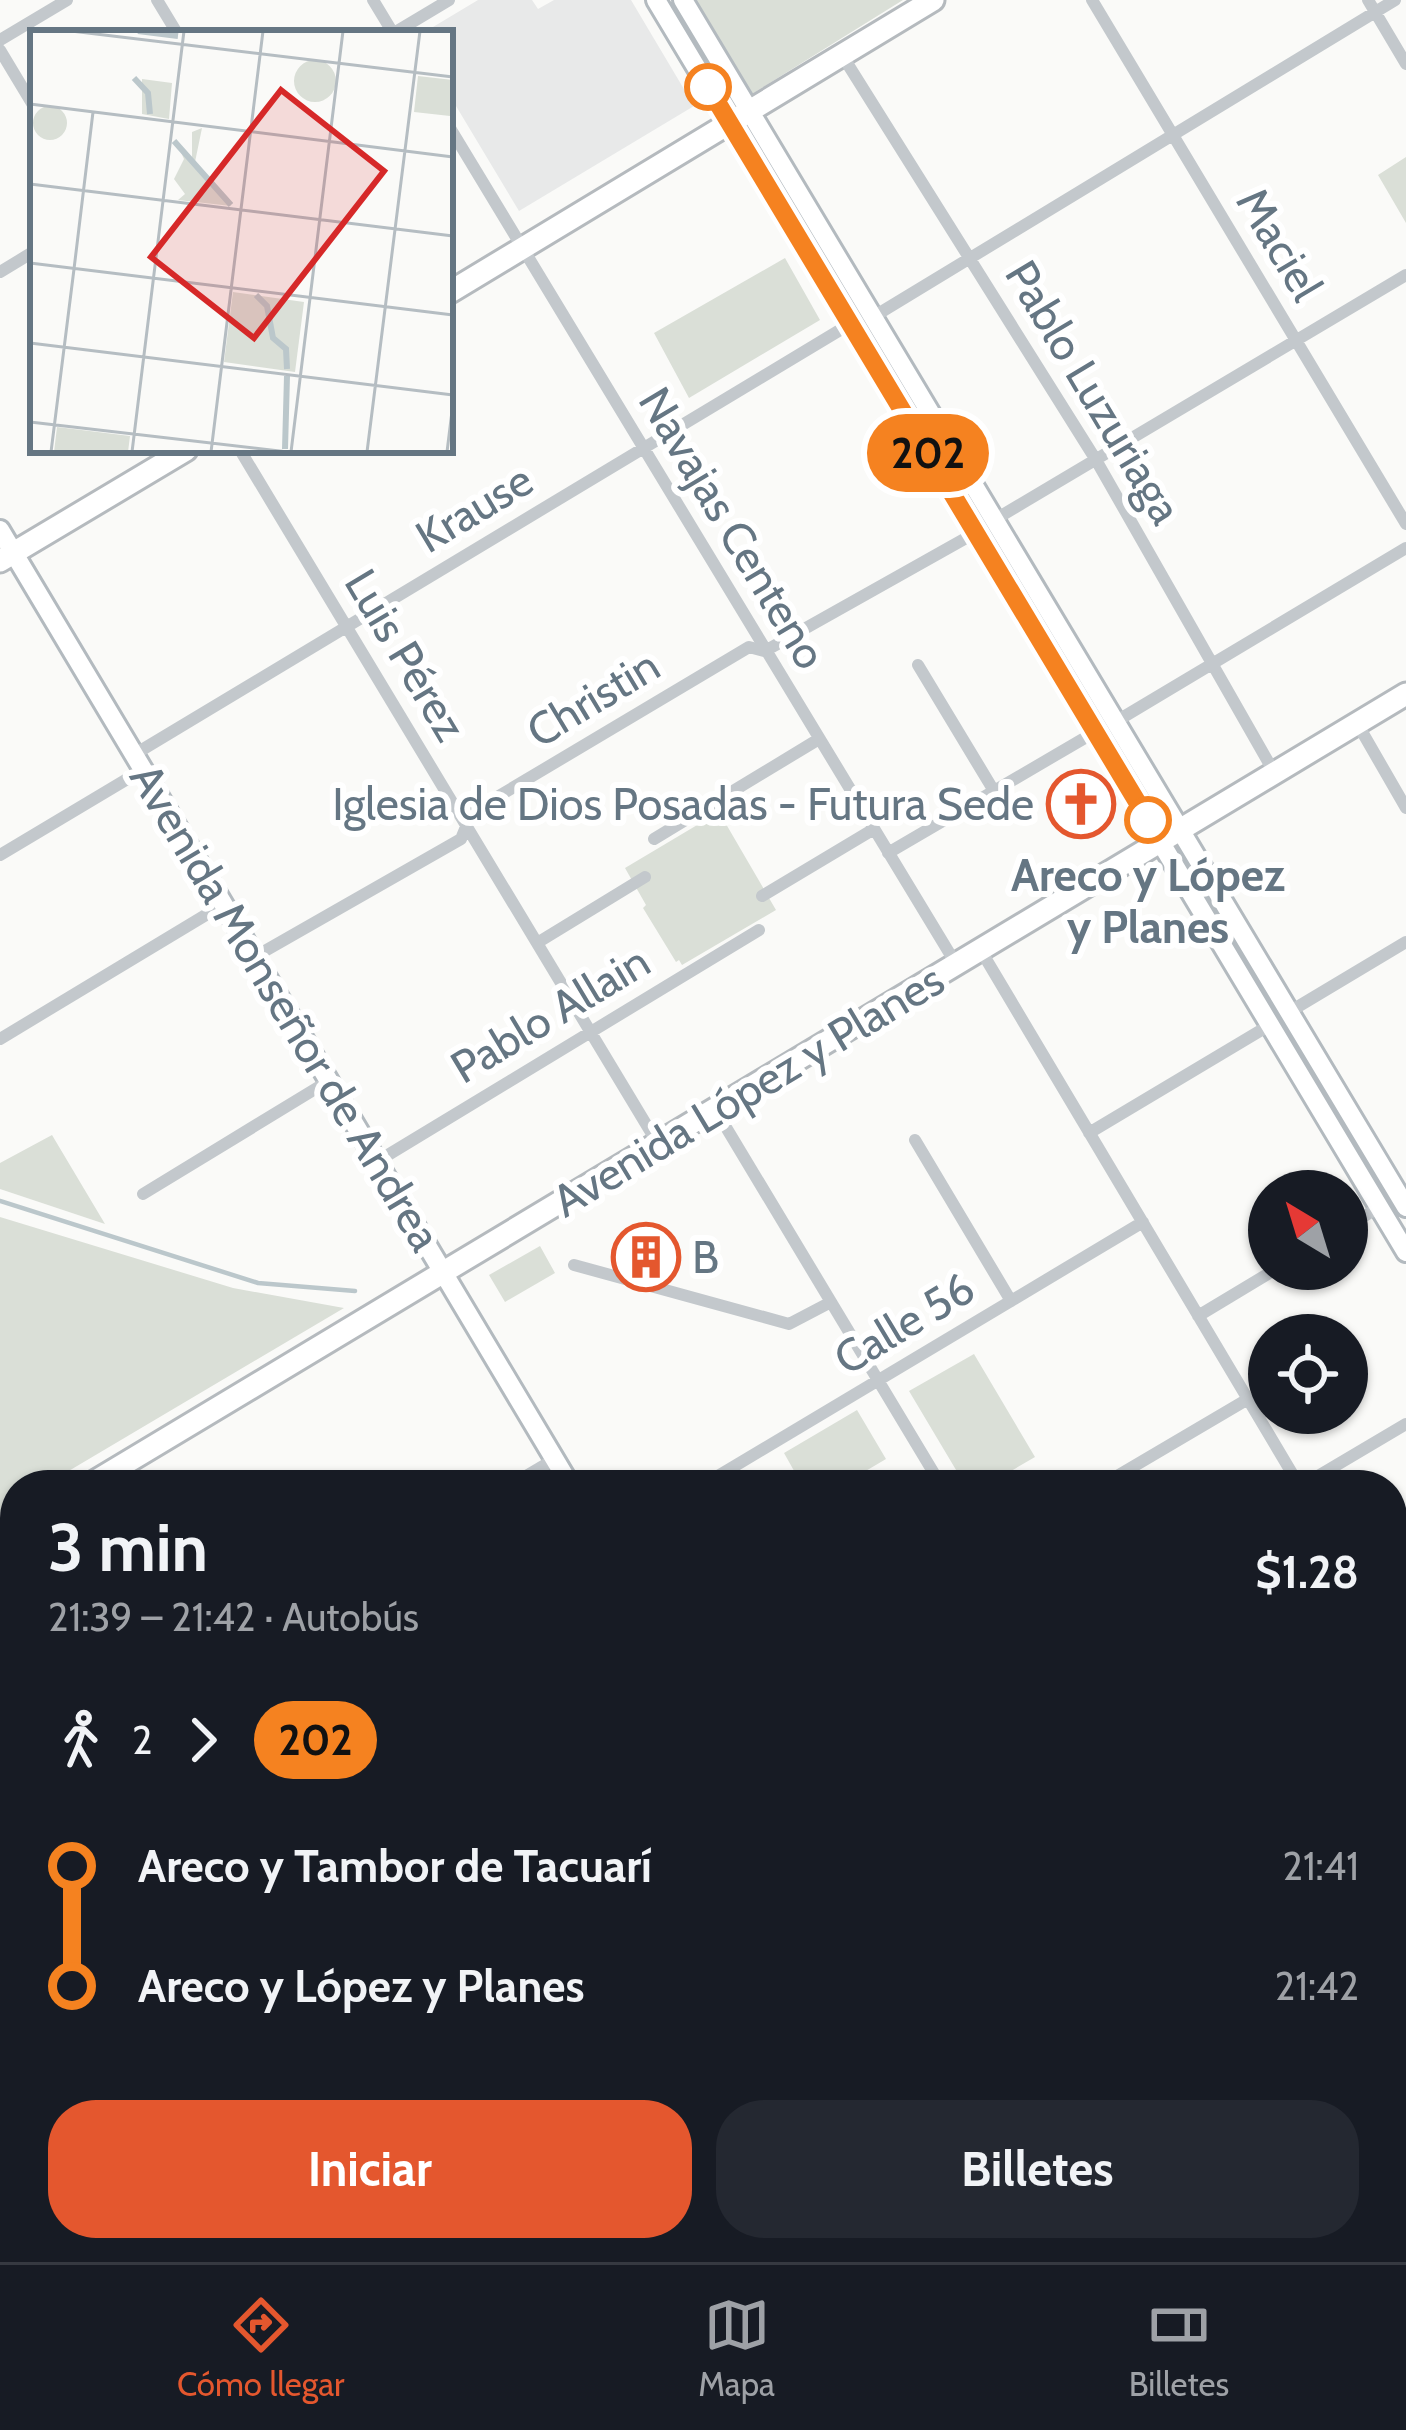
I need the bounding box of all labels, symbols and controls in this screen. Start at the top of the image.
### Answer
inset map [30,30,453,453]
unlabelled marker [686,65,730,109]
street label: Maciel [1226,178,1335,310]
street label: Pablo Luzuriaga [994,251,1194,533]
street label: Navajas Centeno [628,378,838,678]
line badge: 202 [859,414,997,492]
text: 202 [891,427,965,479]
street label: Krause [406,452,542,564]
street label: Luis Pérez [334,560,478,750]
street label: Christin [517,638,669,758]
street label: Avenida Monseñor de Andrea [119,754,453,1261]
church icon: Iglesia de Dios Posadas - Futura Sede [1046,769,1116,839]
place label: Iglesia de Dios Posadas - Futura Sede [332,777,1034,831]
marker: Areco y López y Planes [1126,798,1170,842]
place label: Areco y López y Planes [1011,848,1285,954]
street label: Pablo Allain [441,934,659,1094]
street label: Avenida López y Planes [543,952,953,1228]
north arrow [1248,1170,1368,1290]
map controls [1248,1170,1368,1434]
building icon: B [611,1222,681,1292]
place label: B [692,1230,719,1284]
street label: Calle 56 [824,1260,984,1386]
button: locate [1248,1314,1368,1434]
text: 3 min [48,1507,208,1588]
text: $1.28 [1255,1545,1359,1599]
text: 21:39 – 21:42 · Autobús [48,1593,419,1641]
icon: walk [48,1707,114,1773]
icon: forward [170,1707,236,1773]
text: 202 [278,1714,353,1766]
text: 2 [132,1716,152,1764]
text: Areco y Tambor de Tacuarí [138,1839,652,1893]
text: 21:41 [1282,1842,1359,1890]
text: Areco y López y Planes [138,1959,584,2013]
text: 21:42 [1275,1962,1359,2010]
button: Iniciar [48,2100,692,2238]
button: Billetes [716,2100,1359,2238]
tab: Cómo llegar [177,2292,344,2404]
tab: Mapa [698,2292,775,2404]
tab: Billetes [1129,2292,1229,2404]

